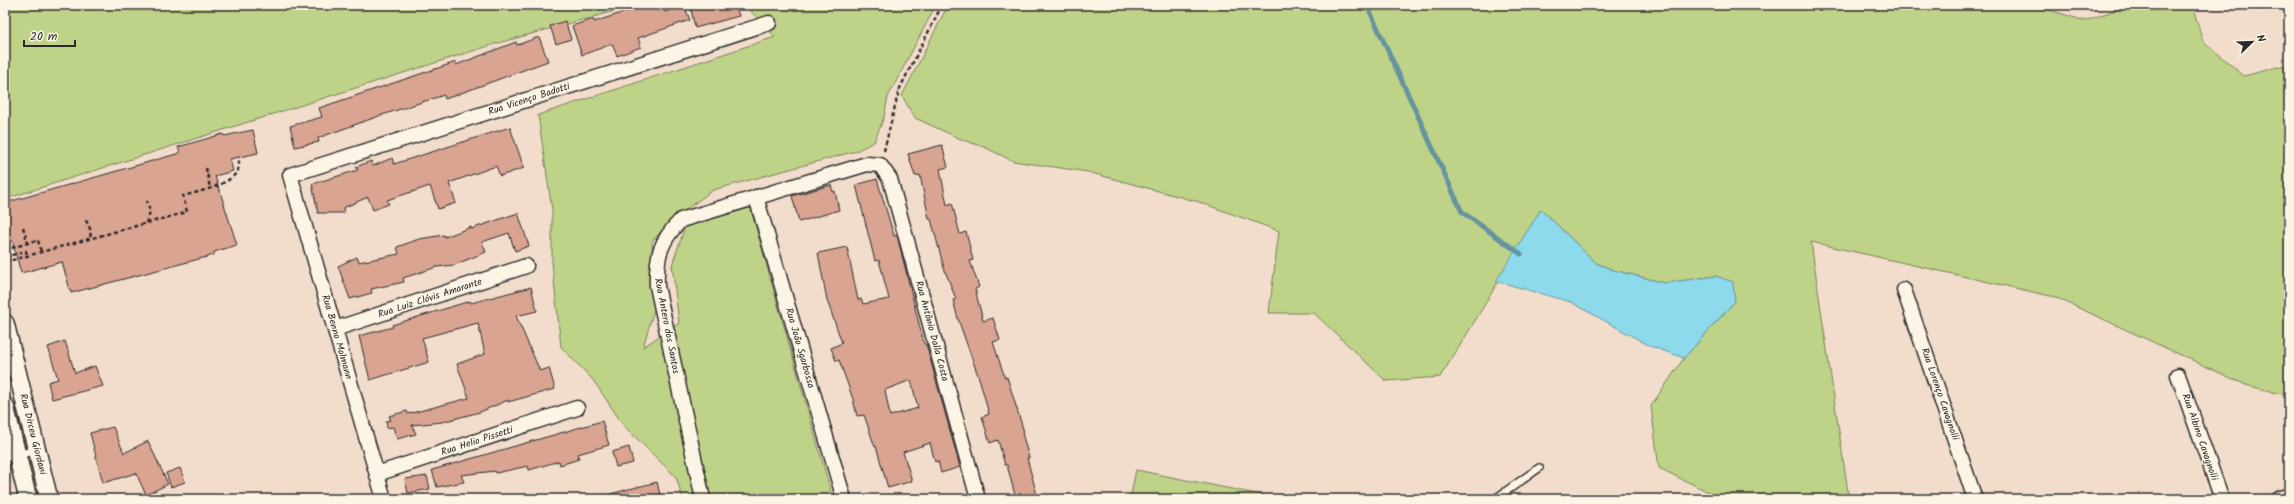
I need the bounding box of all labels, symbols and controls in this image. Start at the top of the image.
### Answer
scale bar [24,22,75,48]
north arrow [2232,22,2272,62]
text: 20 m [30,27,58,46]
text: N [2251,32,2270,45]
street label: Rua Vicenço Badotti [486,78,572,120]
street label: Rua Luiz Clóvis Amarante [376,273,485,322]
street label: Rua Antero dos Santos [650,277,684,376]
street label: Rua Antônio Dalla Costa [911,279,953,383]
street label: Rua Benno Molmann [317,293,357,381]
street label: Rua João Sgarbossa [781,306,819,390]
street label: Rua Lorenço Cavagnolli [1917,346,1964,443]
street label: Rua Albino Cavagnolli [2178,391,2223,483]
street label: Rua Dirceu Giordani [15,392,51,477]
street label: Rua Helio Pissetti [439,422,516,460]

